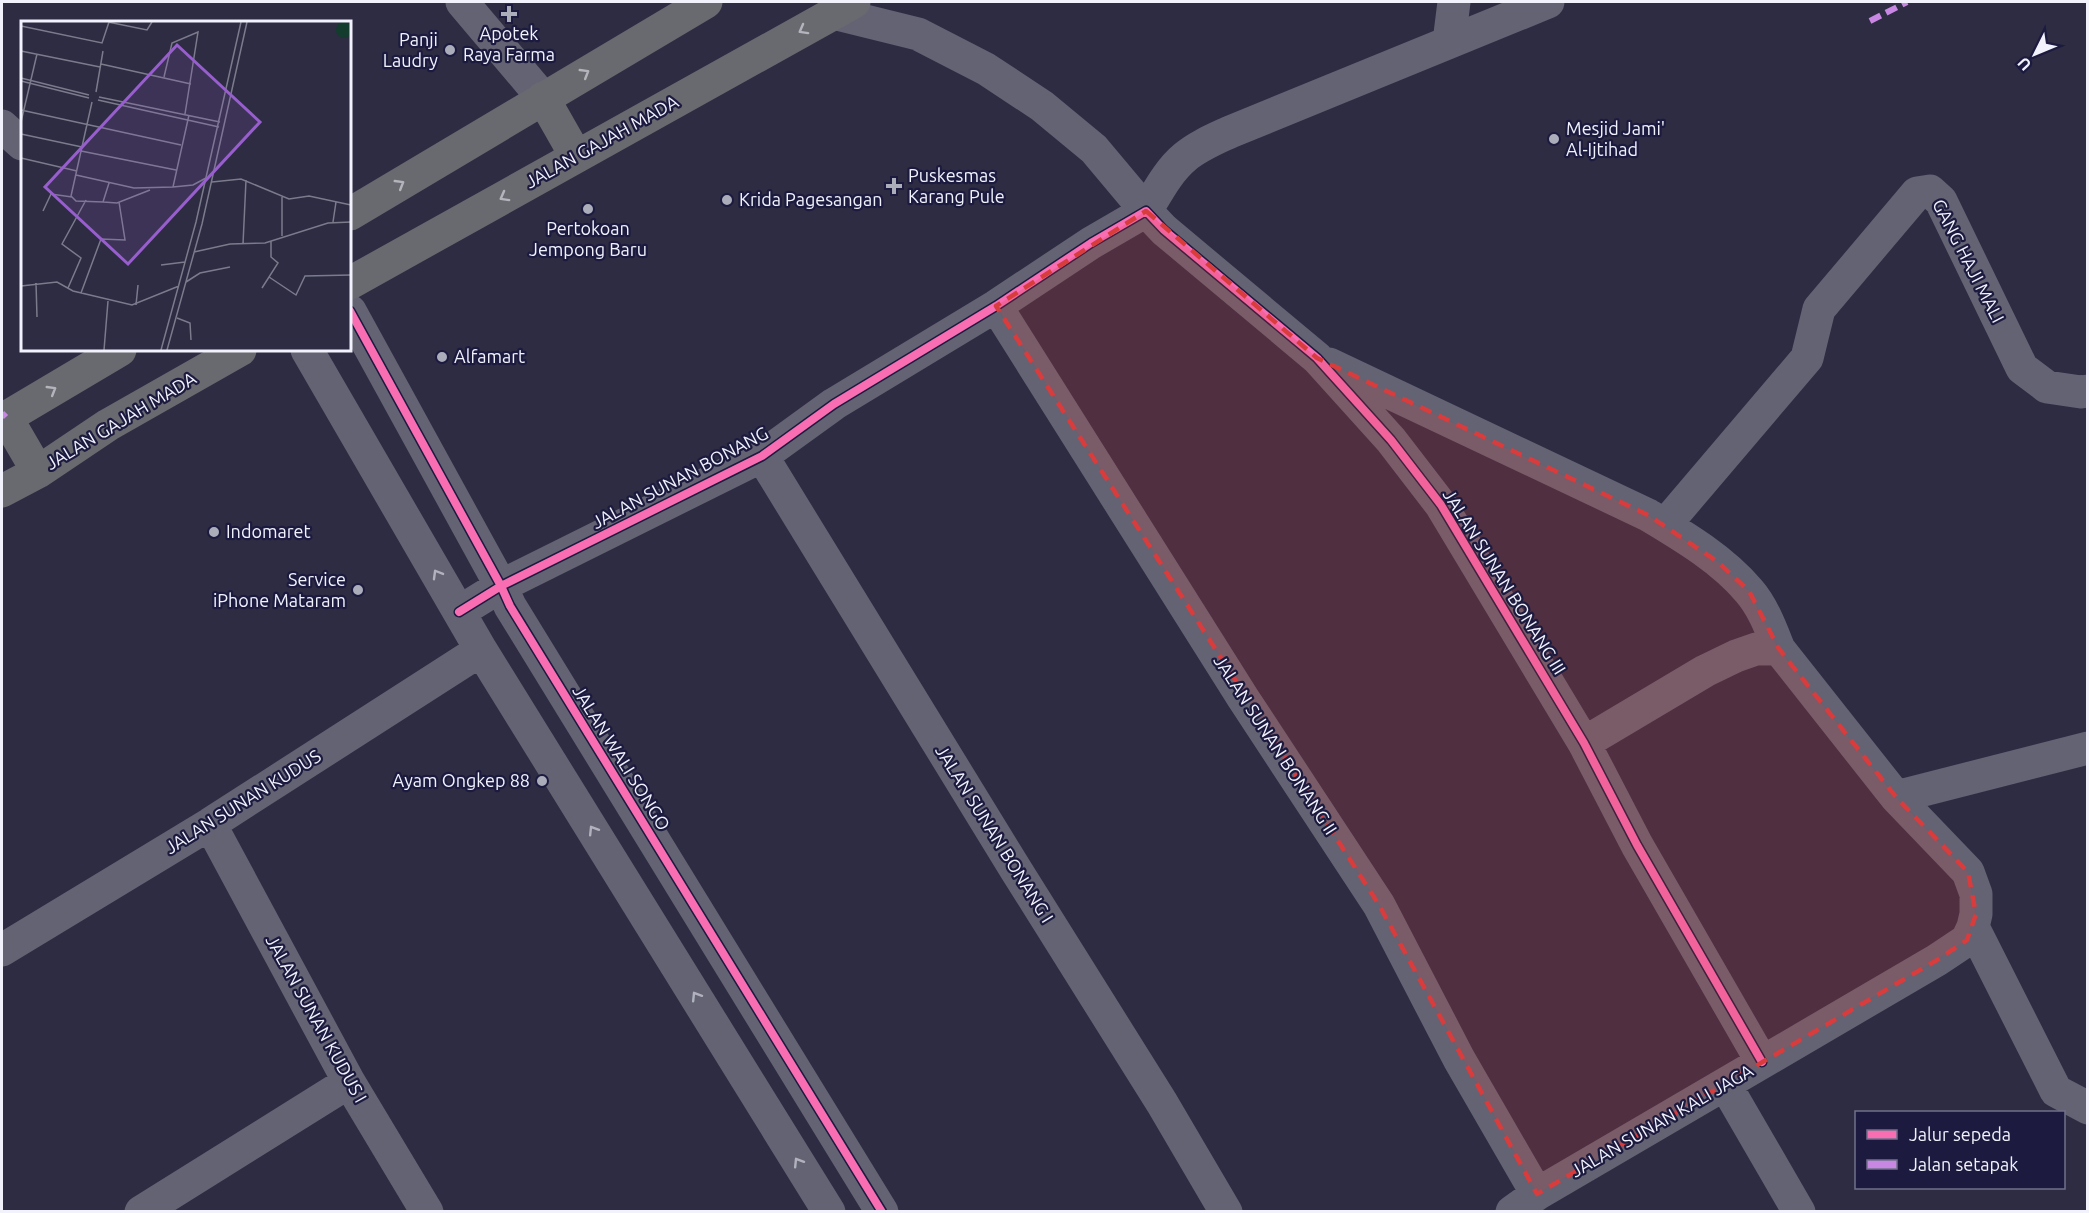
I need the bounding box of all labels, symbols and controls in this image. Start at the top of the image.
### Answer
marker: Apotek Raya Farma [502,7,516,21]
inset map [21,21,351,351]
place label: Apotek Raya Farma [463,23,555,64]
one-way arrow [799,23,809,34]
north arrow [2005,24,2065,84]
place label: Panji Laudry [383,29,438,70]
marker: Panji Laudry [443,43,457,57]
text: U [2014,54,2034,74]
one-way arrow [579,68,589,80]
street label: JALAN GAJAH MADA [522,91,682,192]
place label: Mesjid Jami' Al-Ijtihad [1566,118,1665,159]
marker: Mesjid Jami' Al-Ijtihad [1547,132,1561,146]
place label: Puskesmas Karang Pule [908,165,1005,206]
marker: Puskesmas Karang Pule [885,177,903,195]
one-way arrow [394,179,404,191]
one-way arrow [500,189,511,201]
place label: Krida Pagesangan [739,189,882,209]
marker: Krida Pagesangan [720,193,734,207]
street label: GANG HAJI MALI [1929,195,2009,326]
marker: Pertokoan Jempong Baru [581,202,595,216]
place label: Pertokoan Jempong Baru [529,218,647,259]
place label: Alfamart [454,346,525,366]
marker: Alfamart [435,350,449,364]
street label: JALAN GAJAH MADA [42,367,200,473]
one-way arrow [46,385,56,397]
street label: JALAN SUNAN BONANG [588,422,771,532]
street label: JALAN SUNAN BONANG III [1439,485,1570,678]
place label: Indomaret [226,521,311,541]
marker: Indomaret [207,525,221,539]
place label: Service iPhone Mataram [213,569,346,610]
one-way arrow [433,570,445,580]
marker: Service iPhone Mataram [351,583,365,597]
street label: JALAN SUNAN BONANG II [1210,651,1341,838]
street label: JALAN WALI SONGO [569,681,675,834]
street label: JALAN SUNAN BONANG I [932,741,1058,926]
street label: JALAN SUNAN KUDUS [161,745,324,857]
place label: Ayam Ongkep 88 [393,770,530,790]
marker: Ayam Ongkep 88 [535,774,549,788]
one-way arrow [588,826,600,836]
street label: JALAN SUNAN KUDUS I [262,931,371,1106]
one-way arrow [691,992,703,1002]
street label: JALAN SUNAN KALI JAGA [1567,1060,1756,1181]
legend [1855,1111,2065,1189]
text: Jalur sepeda [1909,1124,2011,1144]
text: Jalan setapak [1909,1154,2018,1174]
one-way arrow [794,1158,806,1168]

